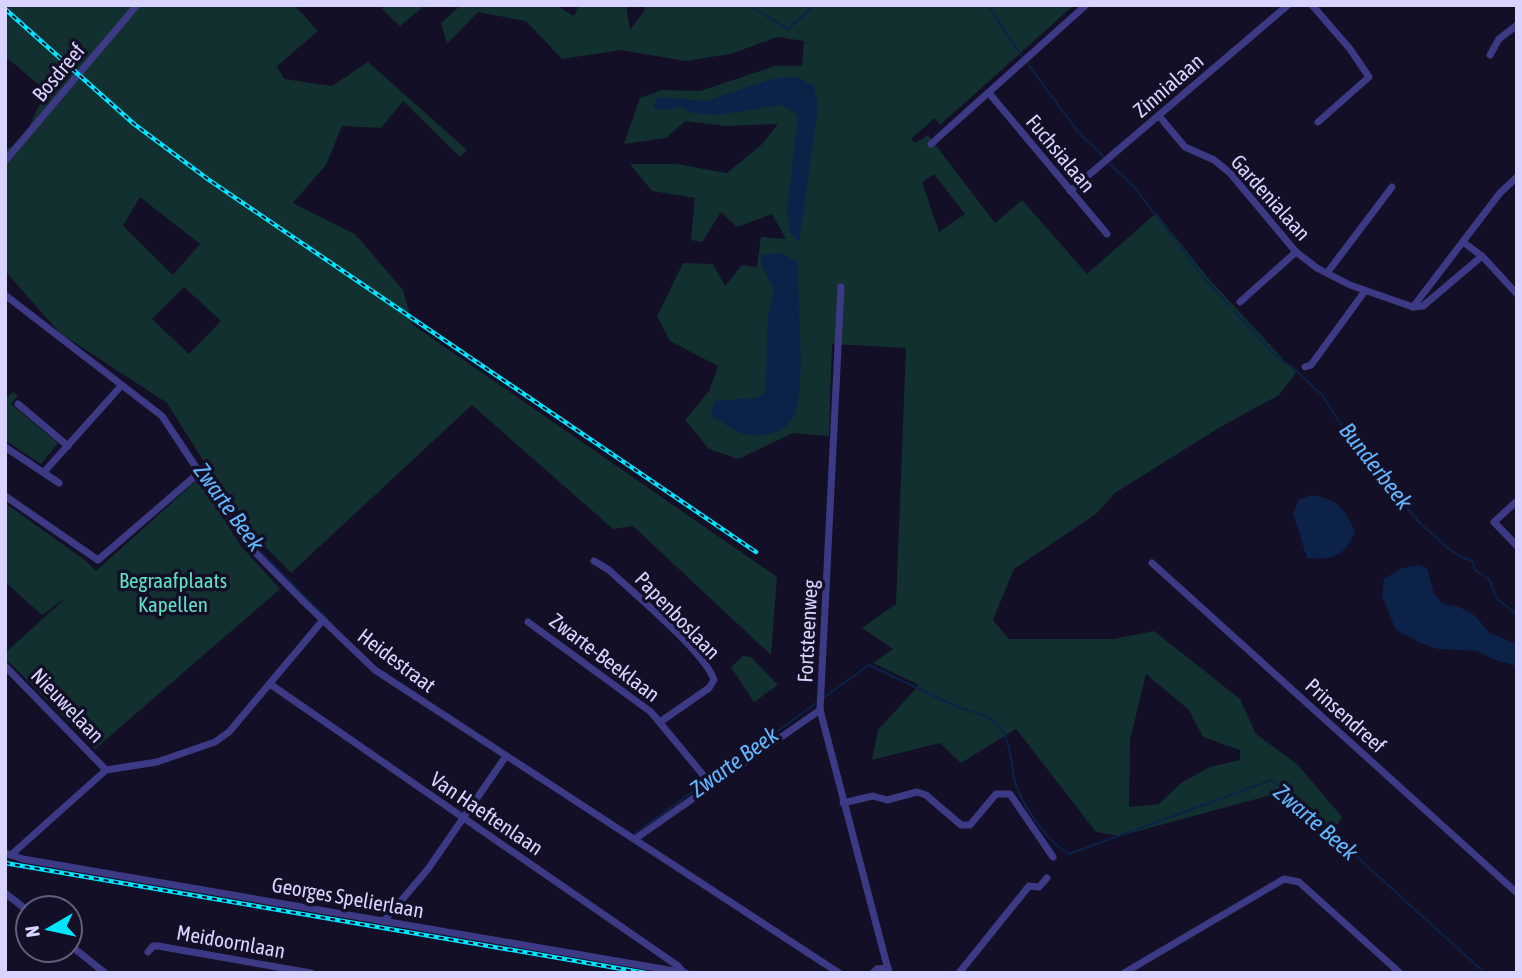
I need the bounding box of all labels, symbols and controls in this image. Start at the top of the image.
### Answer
street label: Bosdreef [27,38,89,106]
street label: Zinnialaan [1128,48,1208,122]
street label: Fuchsialaan [1022,109,1100,197]
street label: Gardenialaan [1226,149,1316,245]
water label: Bunderbeek [1334,418,1418,515]
water label: Zwarte Beek [188,458,270,557]
street label: Papenboslaan [631,566,725,664]
park label: Begraafplaats Kapellen [119,568,227,616]
street label: Fortsteenweg [792,579,822,683]
street label: Zwarte-Beeklaan [545,608,665,706]
street label: Heidestraat [353,623,441,697]
street label: Nieuwelaan [27,663,109,747]
street label: Prinsendreef [1301,673,1391,757]
water label: Zwarte Beek [685,721,784,803]
street label: Van Haeftenlaan [426,767,548,859]
water label: Zwarte Beek [1269,779,1364,866]
street label: Georges Spelierlaan [270,872,426,922]
north arrow [14,894,84,964]
street label: Meidoornlaan [175,920,287,962]
text: N [20,924,44,939]

